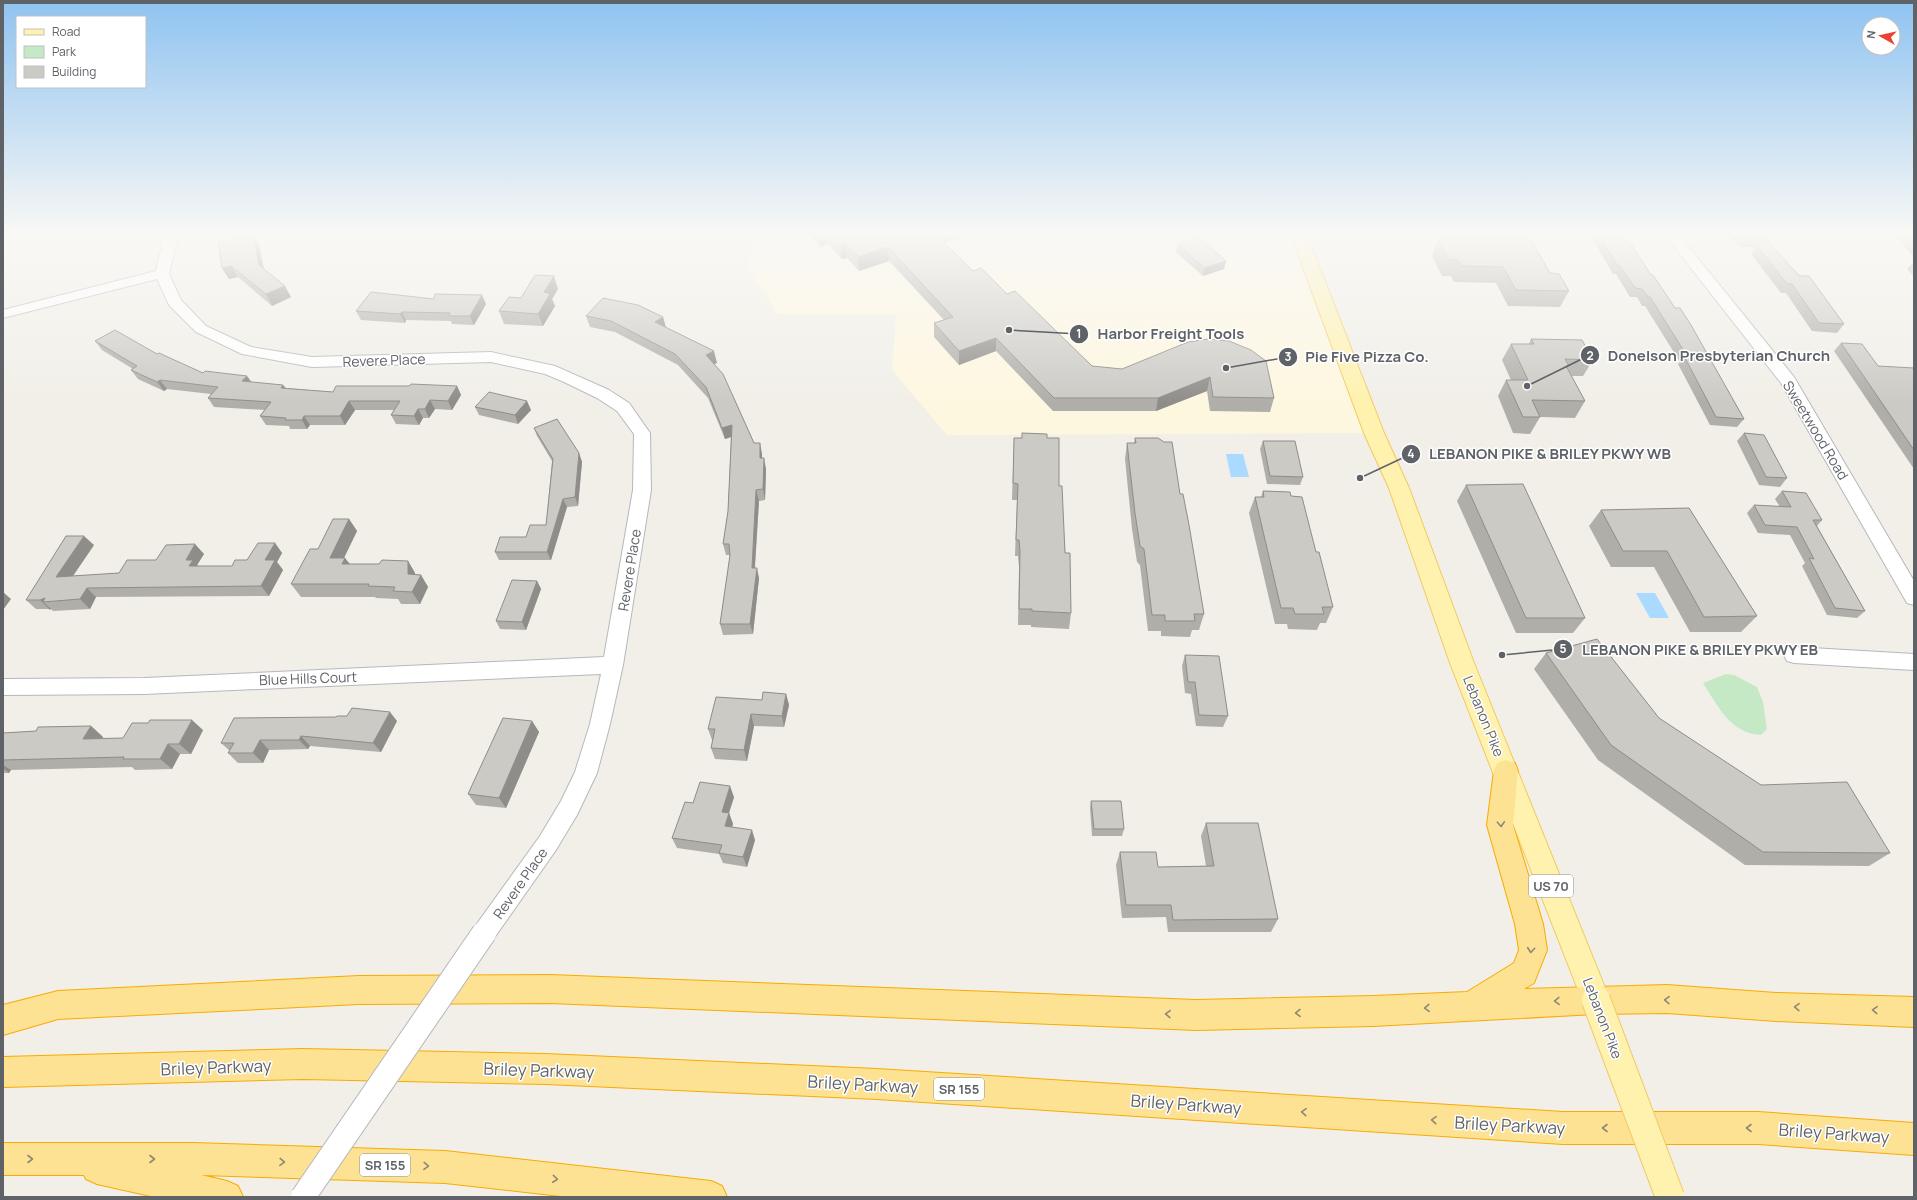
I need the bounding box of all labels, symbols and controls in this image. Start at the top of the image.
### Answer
legend [16,16,146,88]
north arrow [1861,16,1901,56]
text: Road [52,23,80,40]
text: N [1863,29,1879,39]
text: Park [52,43,77,60]
text: Building [52,63,96,80]
callout: Harbor Freight Tools [1069,320,1252,347]
text: Harbor Freight Tools [1098,323,1244,344]
text: 1 [1076,325,1082,342]
callout: Donelson Presbyterian Church [1580,342,1838,369]
callout: Pie Five Pizza Co. [1278,343,1437,370]
text: Donelson Presbyterian Church [1608,345,1830,366]
text: Pie Five Pizza Co. [1305,346,1429,367]
text: 2 [1586,347,1594,364]
text: 3 [1285,348,1292,365]
street label: Revere Place [342,349,426,371]
street label: Sweetwood Road [1779,377,1853,483]
callout: LEBANON PIKE & BRILEY PKWY WB [1401,440,1680,467]
text: LEBANON PIKE & BRILEY PKWY WB [1429,443,1671,464]
text: 4 [1407,445,1415,462]
street label: Revere Place [613,528,645,612]
callout: LEBANON PIKE & BRILEY PKWY EB [1553,636,1826,663]
text: LEBANON PIKE & BRILEY PKWY EB [1582,639,1819,660]
text: 5 [1559,640,1567,657]
street label: Blue Hills Court [259,667,358,689]
street label: Lebanon Pike [1459,673,1509,759]
one-way arrow [1497,821,1506,827]
street label: Revere Place [488,844,552,922]
road number: US 70 [1529,875,1573,897]
one-way arrow [1527,946,1536,953]
street label: Lebanon Pike [1579,975,1627,1061]
one-way arrow [1664,996,1670,1004]
one-way arrow [1554,997,1560,1006]
one-way arrow [1424,1003,1430,1012]
one-way arrow [1794,1003,1800,1012]
one-way arrow [1872,1006,1878,1015]
one-way arrow [1295,1008,1301,1017]
one-way arrow [1165,1010,1171,1018]
street label: Briley Parkway [160,1054,272,1080]
street label: Briley Parkway [483,1057,595,1083]
street label: Briley Parkway [807,1070,919,1098]
road number: SR 155 [934,1078,984,1100]
street label: Briley Parkway [1130,1089,1242,1119]
one-way arrow [1301,1107,1307,1116]
street label: Briley Parkway [1454,1111,1566,1139]
one-way arrow [1431,1116,1437,1125]
street label: Briley Parkway [1778,1118,1890,1148]
one-way arrow [1602,1124,1608,1132]
one-way arrow [1746,1124,1752,1132]
road number: SR 155 [360,1154,410,1176]
one-way arrow [27,1155,33,1163]
one-way arrow [149,1155,155,1163]
one-way arrow [279,1158,285,1166]
one-way arrow [423,1162,429,1171]
one-way arrow [552,1175,558,1184]

